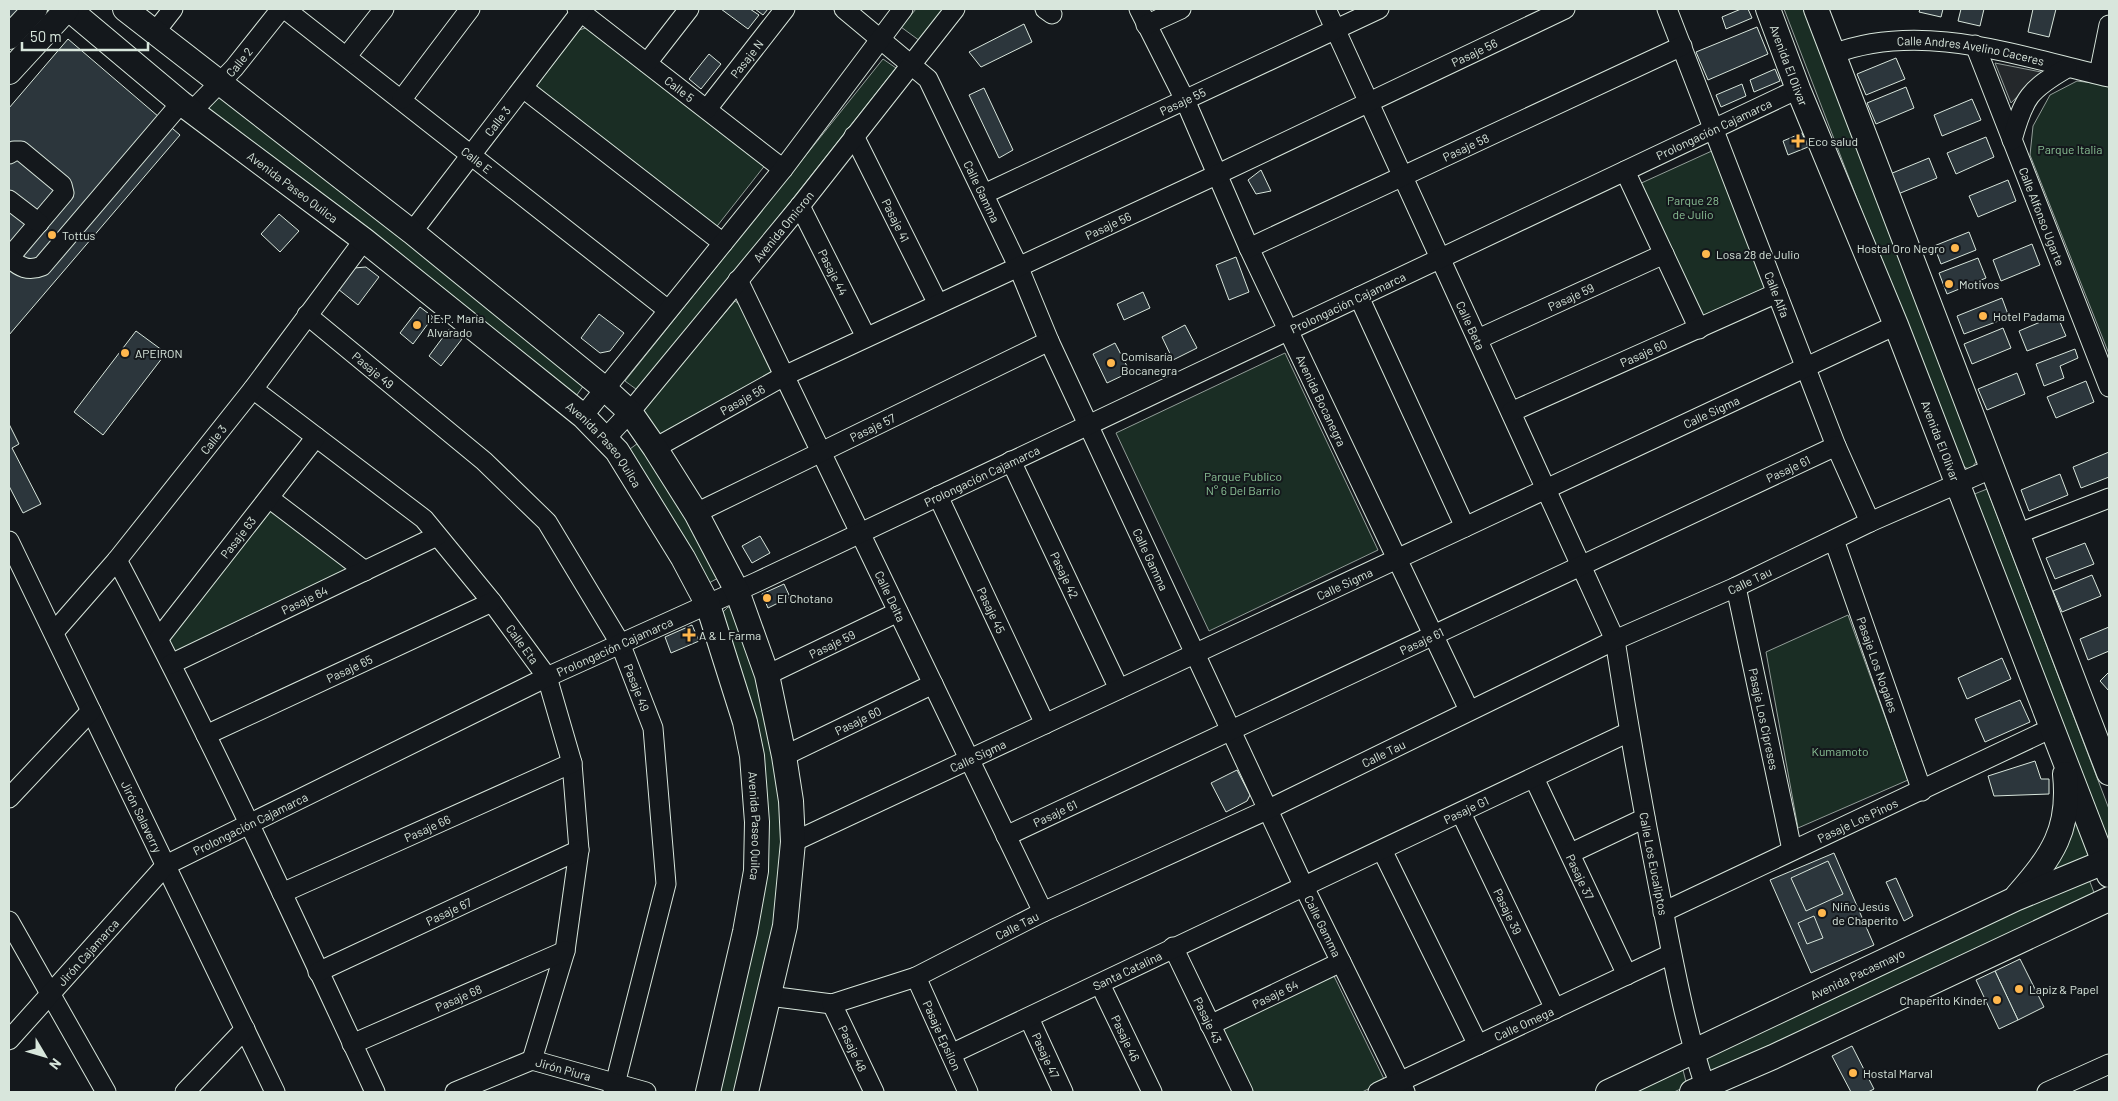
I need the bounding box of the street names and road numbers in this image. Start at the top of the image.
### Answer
street label: Avenida El Olivar [1768,23,1811,108]
street label: Calle Andres Avelino Caceres [1897,33,2046,68]
street label: Pasaje 56 [1449,35,1499,69]
street label: Pasaje N [727,36,766,81]
street label: Calle 2 [223,44,255,79]
street label: Calle 5 [662,73,697,105]
street label: Pasaje 55 [1157,84,1208,118]
street label: Prolongación Cajamarca [1654,96,1774,162]
street label: Calle 3 [481,103,513,139]
street label: Pasaje 58 [1440,130,1491,164]
street label: Calle E [459,143,495,176]
street label: Avenida Paseo Quilca [245,148,341,225]
street label: Calle Gamma [961,158,1003,225]
street label: Calle Alfonso Ugarte [2017,165,2068,268]
street label: Avenida Omicron [750,188,816,265]
street label: Pasaje 41 [879,196,913,244]
street label: Pasaje 56 [1083,209,1133,242]
street label: Pasaje 44 [816,247,851,298]
street label: Prolongación Cajamarca [1288,269,1408,336]
street label: Calle Alfa [1762,270,1793,319]
street label: Pasaje 59 [1545,280,1596,313]
street label: Calle Beta [1454,299,1488,352]
street label: Pasaje 60 [1618,336,1669,369]
street label: Pasaje 49 [350,348,397,391]
street label: Avenida Bocanegra [1294,352,1349,448]
street label: Pasaje 56 [717,381,767,417]
street label: Calle Sigma [1681,393,1741,431]
street label: Avenida Paseo Quilca [563,398,645,490]
street label: Avenida El Olivar [1919,398,1963,484]
street label: Pasaje 57 [847,410,897,444]
street label: Calle 3 [197,422,229,457]
street label: Prolongación Cajamarca [922,442,1042,509]
street label: Pasaje 61 [1764,452,1812,485]
street label: Pasaje 63 [217,513,258,561]
street label: Calle Gamma [1130,526,1172,593]
street label: Pasaje 42 [1048,549,1082,600]
street label: Calle Sigma [1314,564,1375,603]
street label: Calle Tau [1725,564,1774,597]
street label: Calle Delta [872,568,909,624]
street label: Pasaje 64 [279,583,330,617]
street label: Pasaje 45 [975,585,1008,636]
street label: Prolongación Cajamarca [554,614,675,679]
street label: Pasaje Los Nogales [1854,615,1901,715]
street label: Calle Eta [504,621,542,666]
street label: Pasaje 61 [1397,624,1446,657]
street label: Pasaje 59 [807,627,857,661]
street label: Pasaje 65 [324,652,375,685]
street label: Pasaje 49 [622,662,653,713]
street label: Pasaje Los Cipreses [1746,667,1782,772]
street label: Pasaje 60 [832,703,883,737]
street label: Calle Sigma [947,736,1008,775]
street label: Calle Tau [1359,737,1407,770]
street label: Avenida Paseo Quilca [746,771,764,882]
street label: Jirón Salaverry [119,778,166,855]
street label: Prolongación Cajamarca [191,789,310,858]
street label: Pasaje G1 [1441,793,1491,826]
street label: Pasaje Los Pinos [1815,795,1900,845]
street label: Pasaje 61 [1031,797,1079,829]
street label: Pasaje 66 [402,811,452,844]
street label: Calle Los Eucaliptos [1637,811,1671,916]
street label: Pasaje 37 [1564,852,1597,902]
street label: Pasaje 39 [1491,886,1525,937]
street label: Calle Gamma [1302,893,1344,959]
street label: Pasaje 67 [423,894,474,928]
street label: Calle Tau [993,908,1041,942]
street label: Jirón Cajamarca [54,916,121,988]
street label: Avenida Pacasmayo [1808,945,1907,1002]
street label: Santa Catalina [1090,948,1164,993]
street label: Pasaje 64 [1249,977,1300,1011]
street label: Pasaje 68 [433,981,484,1014]
street label: Pasaje 43 [1191,995,1225,1045]
street label: Pasaje Epsilon [920,998,964,1073]
street label: Calle Omega [1492,1003,1556,1043]
street label: Pasaje 46 [1109,1013,1143,1063]
street label: Pasaje 48 [836,1023,870,1074]
street label: Pasaje 47 [1030,1030,1063,1081]
street label: Jirón Piura [534,1054,593,1083]

